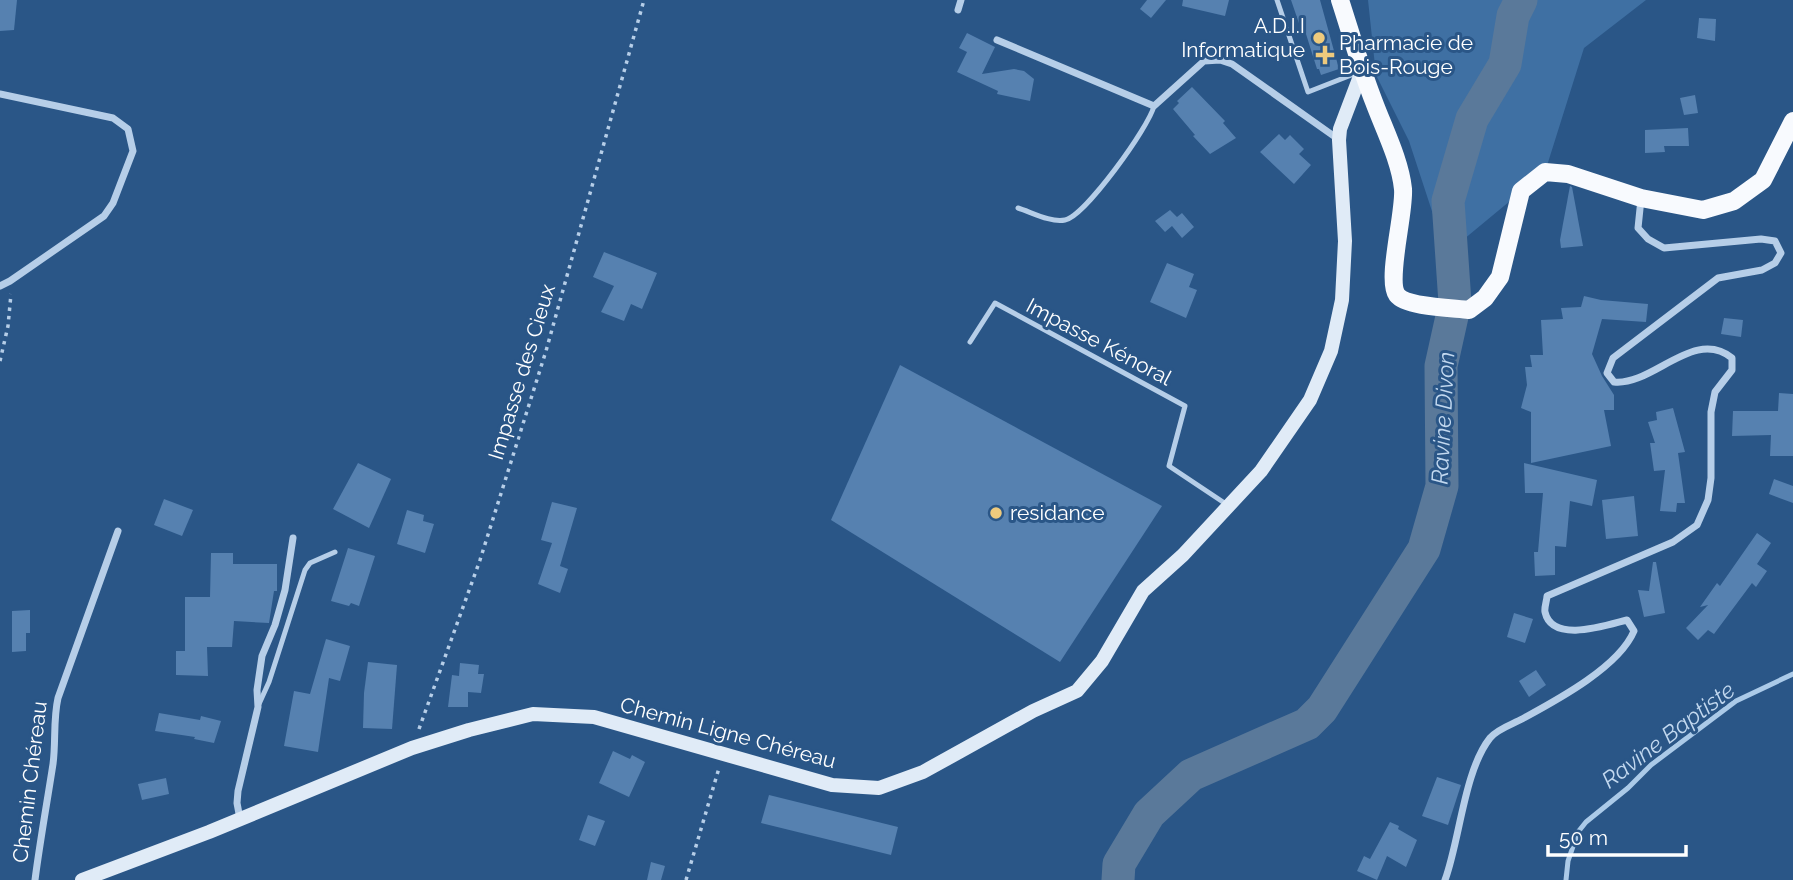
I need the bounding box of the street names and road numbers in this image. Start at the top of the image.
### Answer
street label: Impasse des Cieux [483,281,560,463]
street label: Impasse Kénoral [1022,293,1177,391]
street label: Chemin Ligne Chéreau [617,692,839,773]
street label: Chemin Chéreau [7,700,52,864]

